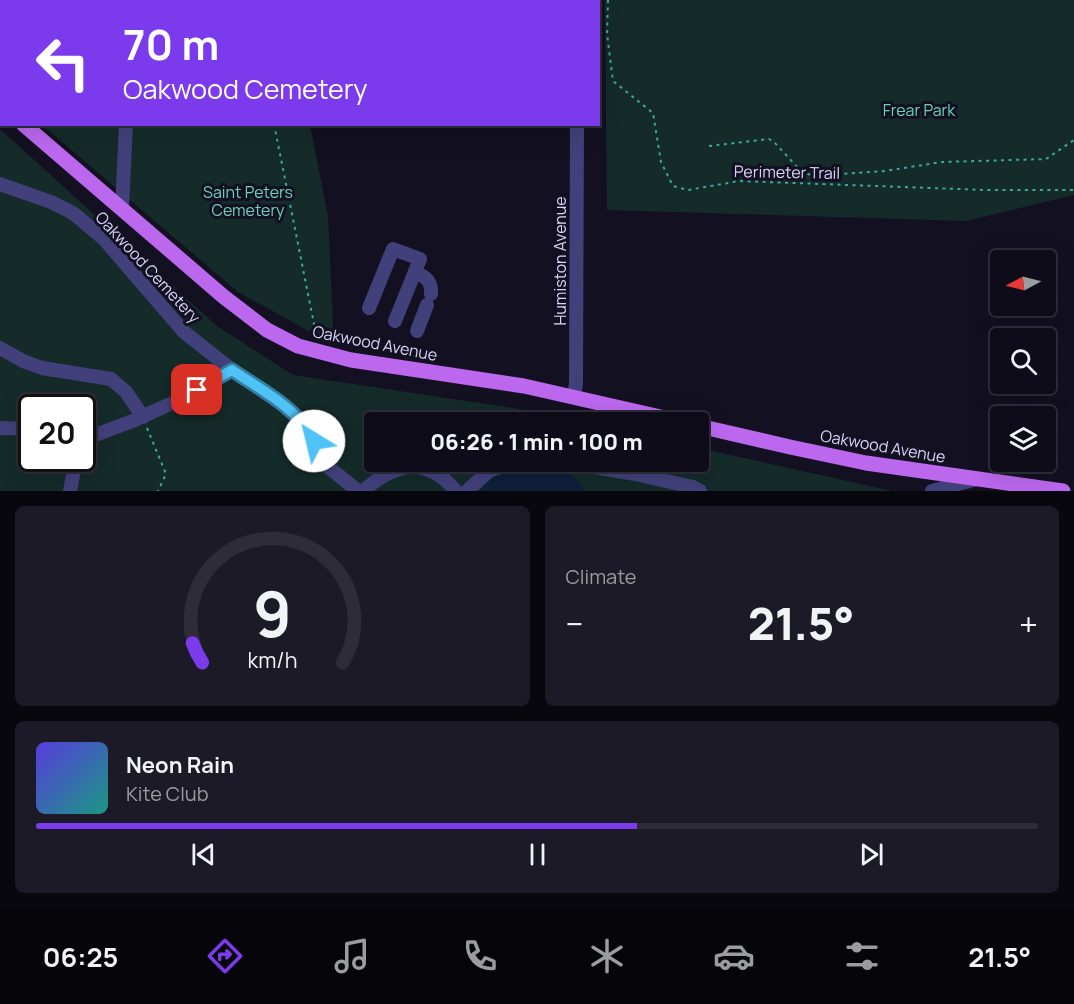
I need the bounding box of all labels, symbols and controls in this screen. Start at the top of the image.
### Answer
text: 70 m [123,15,219,73]
icon: left [24,24,102,102]
text: Oakwood Cemetery [123,70,368,107]
park label: Frear Park [883,99,956,121]
street label: Perimeter Trail [734,160,840,184]
park label: Saint Peters Cemetery [203,181,293,221]
street label: Humiston Avenue [549,196,571,326]
street label: Oakwood Cemetery [91,206,206,328]
north arrow [990,250,1056,316]
map controls [990,250,1056,472]
street label: Oakwood Avenue [311,320,439,366]
button: search [990,328,1056,394]
pin [171,364,222,415]
icon: arrive [180,373,213,406]
speed limit sign: 20 [18,394,96,472]
button: layers [990,406,1056,472]
position arrow [282,409,346,473]
street label: Oakwood Avenue [819,424,947,468]
text: 06:26 · 1 min · 100 m [430,427,643,457]
text: Climate [566,563,637,590]
text: 9 [253,570,292,656]
text: 21.5° [748,592,855,654]
text: − [566,601,583,646]
text: + [1019,601,1038,646]
text: km/h [247,645,297,674]
text: Neon Rain [126,750,234,780]
text: Kite Club [126,780,209,807]
icon: previous [187,838,220,871]
icon: pause [521,838,554,871]
icon: next [855,838,888,871]
icon: directions [204,935,246,977]
icon: music [331,935,373,977]
icon: phone [459,935,501,977]
icon: climate [586,935,628,977]
icon: car [713,935,755,977]
icon: filters [841,935,883,977]
text: 06:25 [43,938,118,975]
text: 21.5° [968,938,1031,975]

